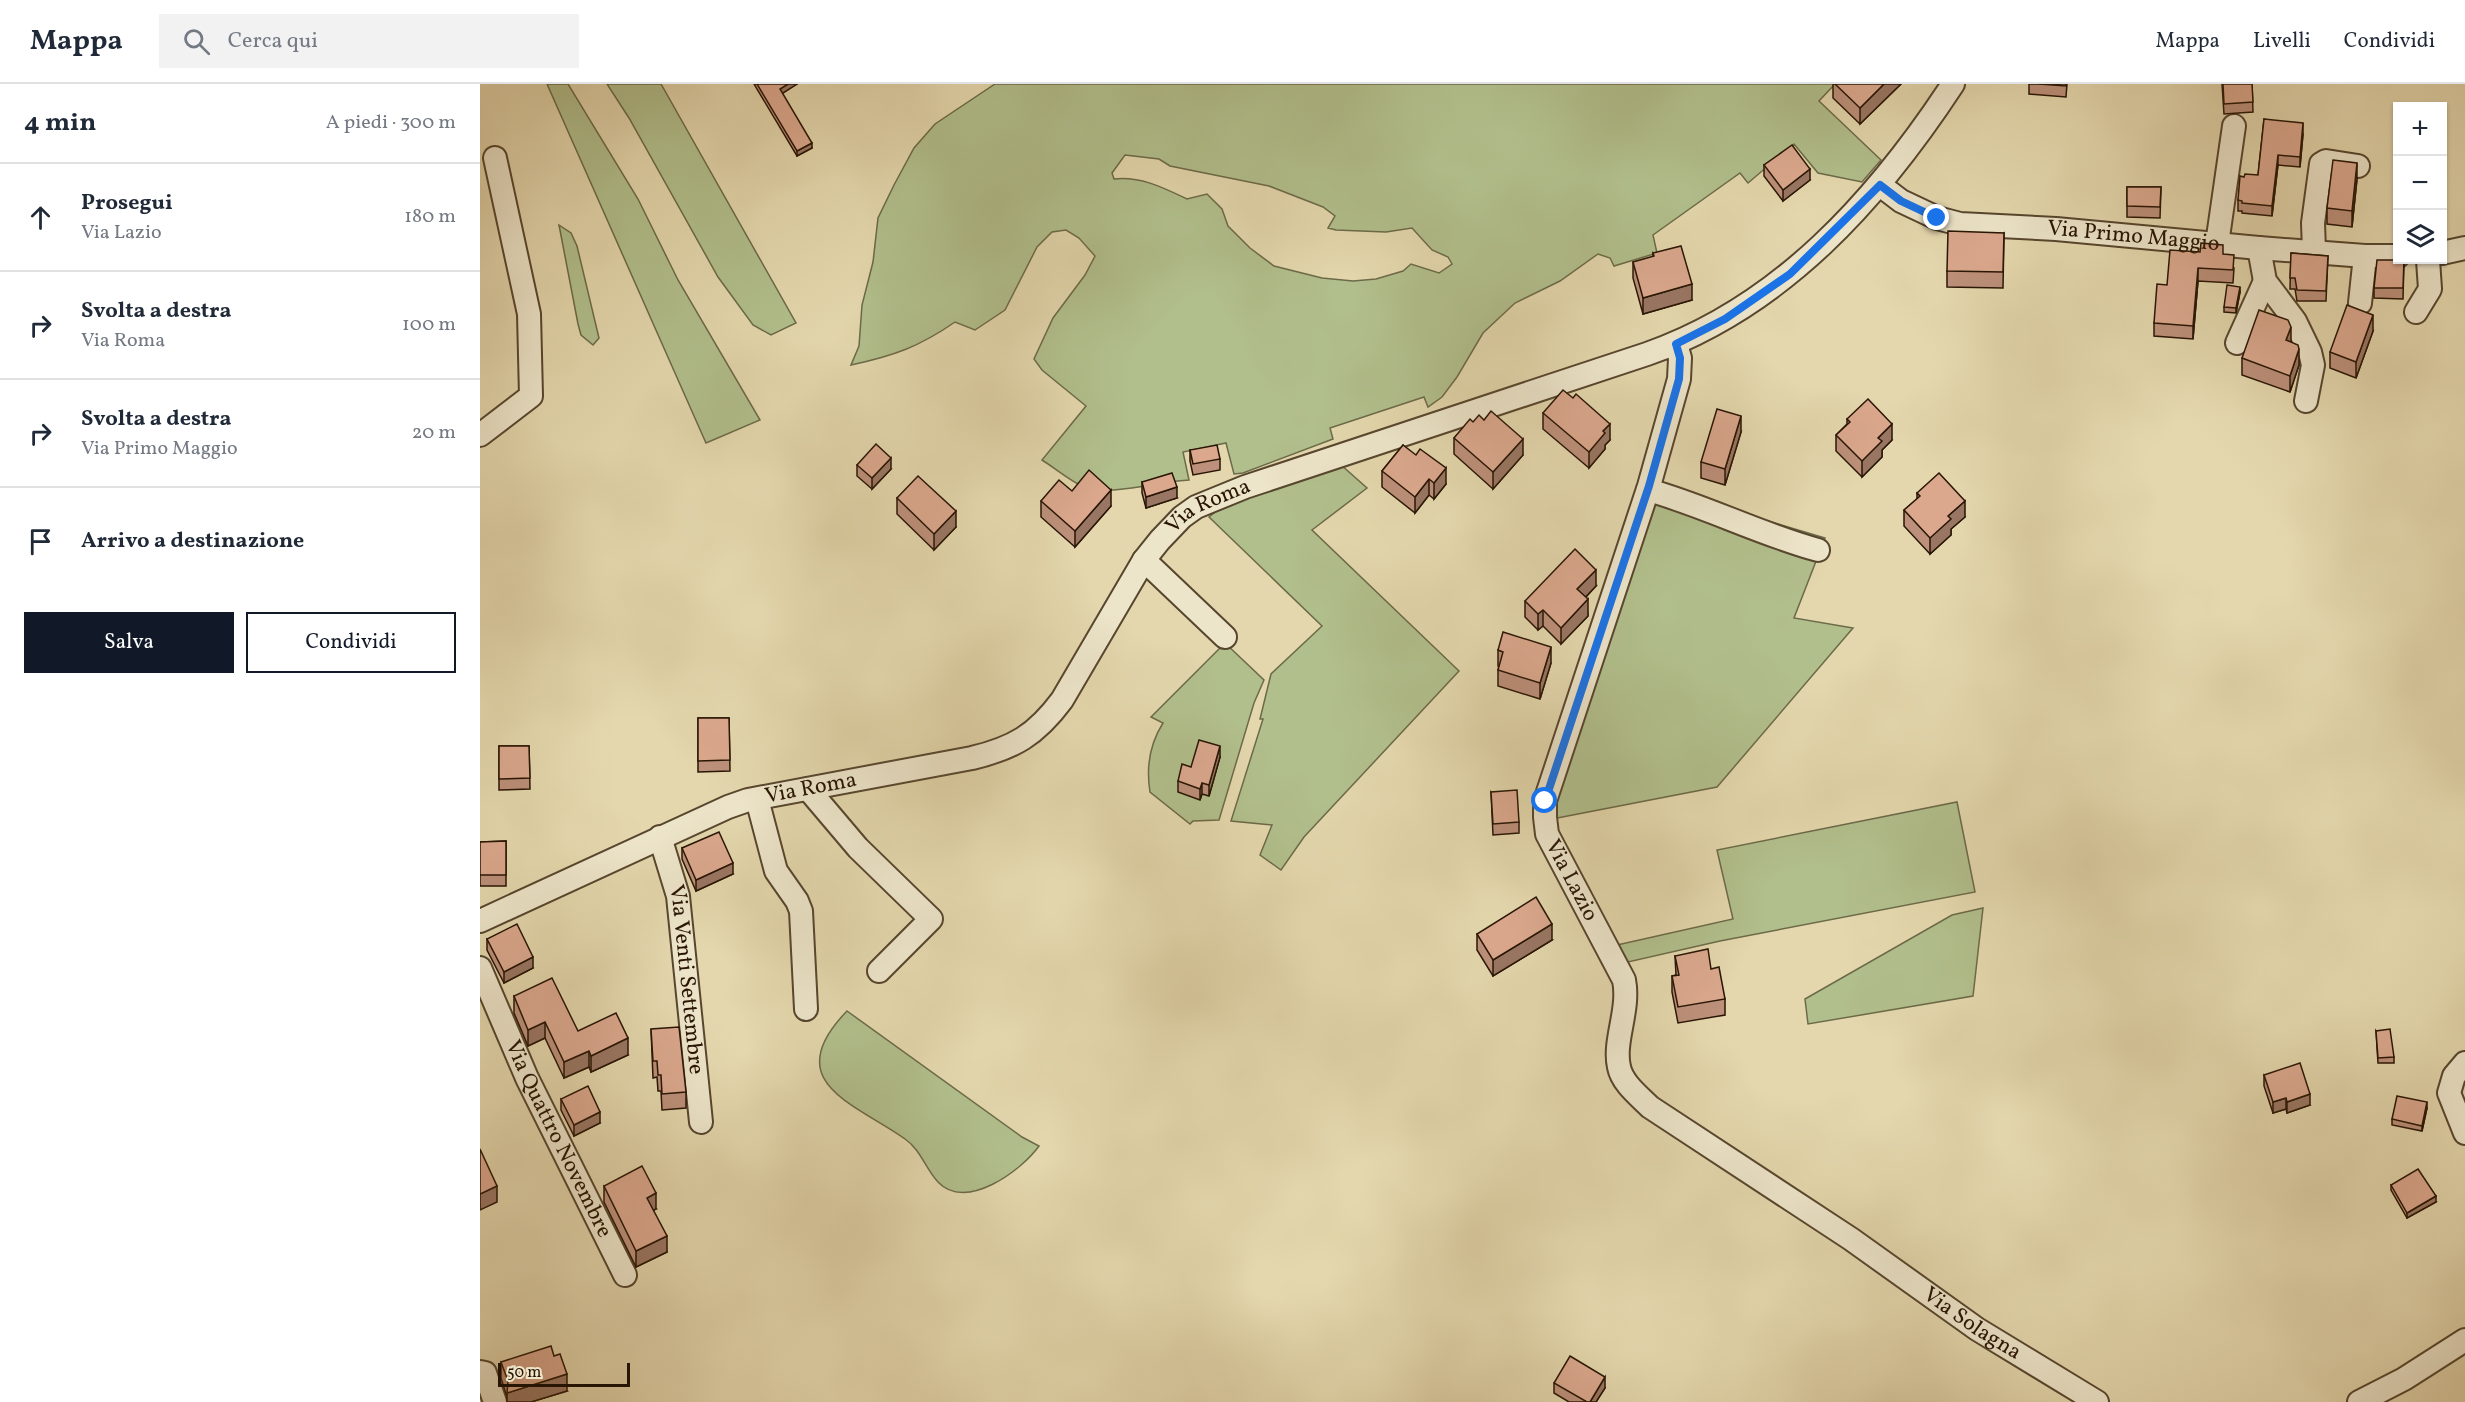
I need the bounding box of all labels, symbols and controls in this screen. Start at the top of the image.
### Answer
search box [159,14,579,68]
text: Mappa [30,22,123,61]
icon: search [180,25,213,58]
text: Cerca qui [228,26,318,57]
text: Mappa [2155,27,2220,56]
text: Livelli [2253,27,2311,56]
text: Condividi [2344,27,2435,56]
map controls [2393,102,2447,264]
button: + [2393,102,2447,156]
text: 4 min [24,105,96,141]
text: A piedi · 300 m [326,109,456,137]
button: − [2393,156,2447,210]
text: Prosegui [81,188,173,219]
icon: ahead [24,201,57,234]
text: 180 m [404,203,456,231]
route end [1923,204,1949,230]
button: layers [2393,210,2447,264]
street label: Via Primo Maggio [2047,213,2221,260]
text: Via Lazio [81,219,162,247]
text: Svolta a destra [81,296,232,327]
icon: right [24,309,57,342]
text: 100 m [402,311,456,339]
text: Via Roma [81,327,165,355]
text: Svolta a destra [81,404,232,435]
icon: right [24,417,57,450]
text: 20 m [412,419,456,447]
text: Via Primo Maggio [81,435,238,463]
street label: Via Roma [1158,471,1255,541]
icon: arrive [24,525,57,558]
text: Arrivo a destinazione [81,526,304,557]
button: Salva [24,612,234,673]
button: Condividi [246,612,456,673]
street label: Via Roma [762,764,859,812]
route start [1531,787,1557,813]
street label: Via Lazio [1537,834,1606,927]
street label: Via Venti Settembre [660,881,712,1076]
street label: Via Quattro Novembre [497,1035,620,1243]
street label: Via Solagna [1917,1280,2027,1368]
scale bar [498,1360,630,1388]
text: 50 m [507,1362,541,1384]

